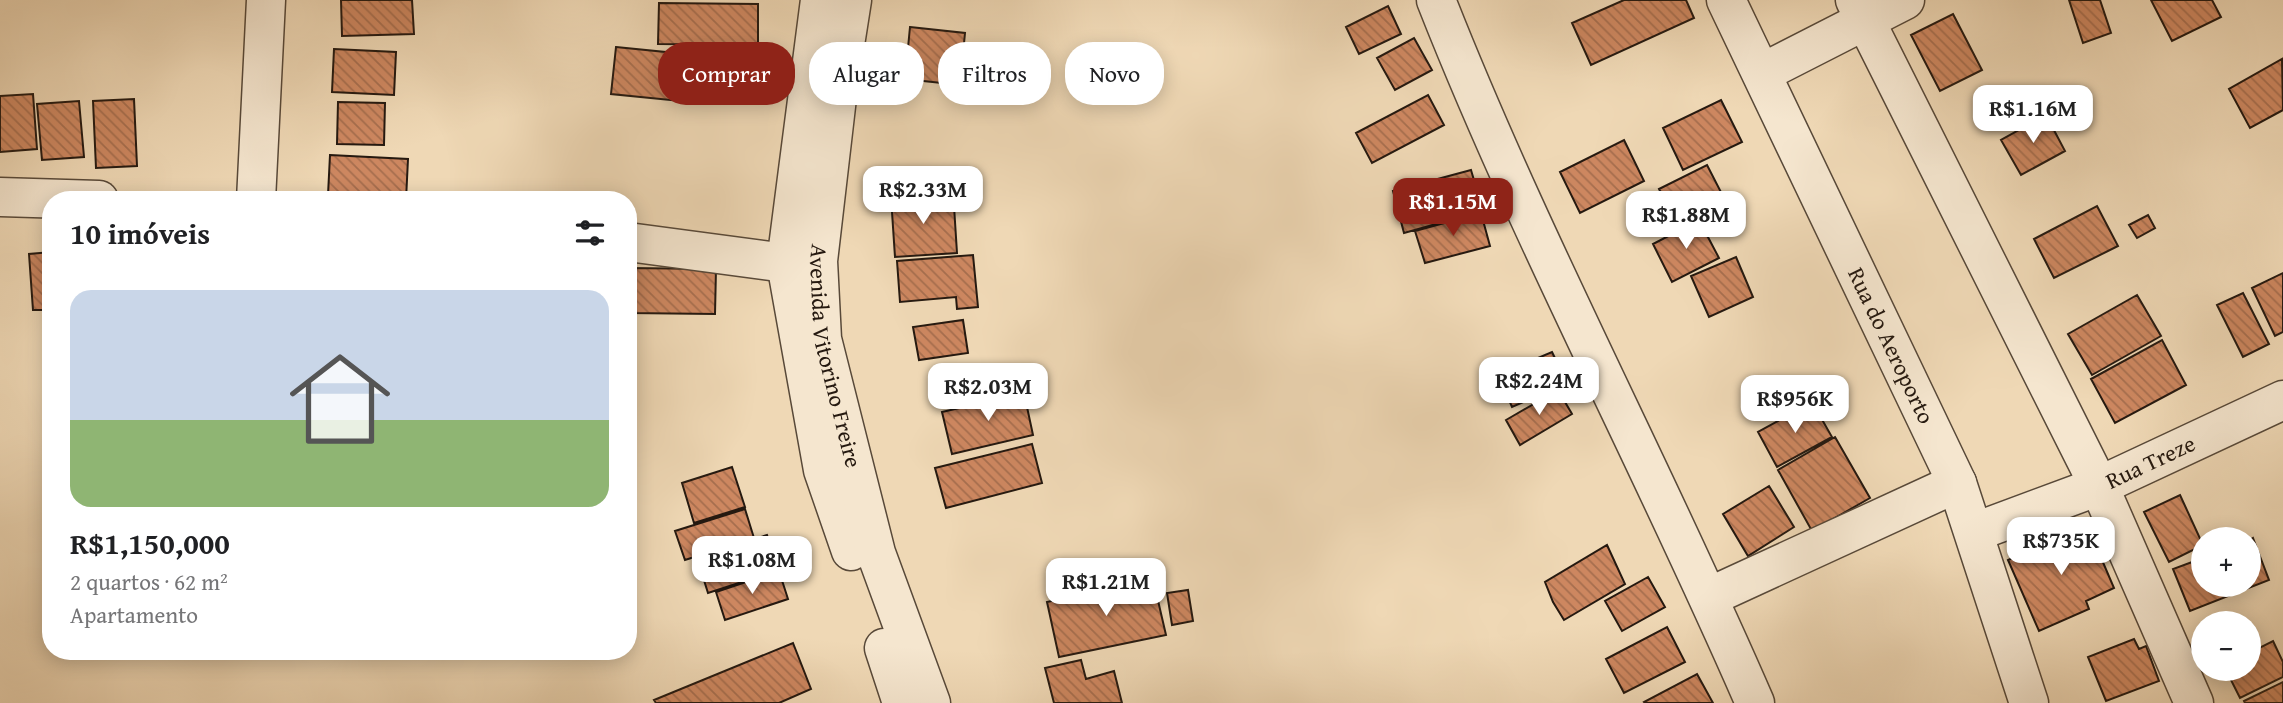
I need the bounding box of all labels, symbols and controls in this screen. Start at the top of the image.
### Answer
chip: Comprar [658,42,795,105]
chip: Alugar [809,42,924,105]
chip: Filtros [938,42,1051,105]
chip: Novo [1065,42,1164,105]
pin: R$1.16M [1968,86,2098,145]
text: R$1.16M [1989,91,2077,124]
pin: R$2.33M [858,166,988,226]
text: R$2.33M [879,172,967,205]
pin: R$1.15M [1388,178,1518,238]
text: R$1.15M [1409,184,1497,217]
pin: R$1.88M [1621,191,1751,251]
text: R$1.88M [1642,197,1730,230]
text: 10 imóveis [70,211,210,255]
icon: filters [571,214,609,252]
street label: Avenida Vitorino Freire [802,243,871,471]
street label: Rua do Aeroporto [1840,262,1943,429]
icon: home [277,336,403,462]
pin: R$2.24M [1474,358,1604,417]
text: R$2.24M [1495,363,1583,396]
pin: R$2.03M [923,364,1053,423]
text: R$2.03M [944,369,1032,402]
pin: R$956K [1738,376,1852,435]
text: R$956K [1757,381,1833,414]
street label: Rua Treze [2100,426,2200,497]
pin: R$735K [2004,518,2118,577]
text: R$1,150,000 [70,521,230,565]
text: R$735K [2023,523,2099,556]
map controls [2191,527,2261,681]
button: + [2191,527,2261,597]
pin: R$1.08M [687,536,817,596]
text: R$1.08M [708,542,796,575]
pin: R$1.21M [1041,558,1171,618]
text: R$1.21M [1062,564,1150,597]
text: 2 quartos · 62 m² [70,565,228,598]
text: Apartamento [70,598,198,631]
button: − [2191,611,2261,681]

